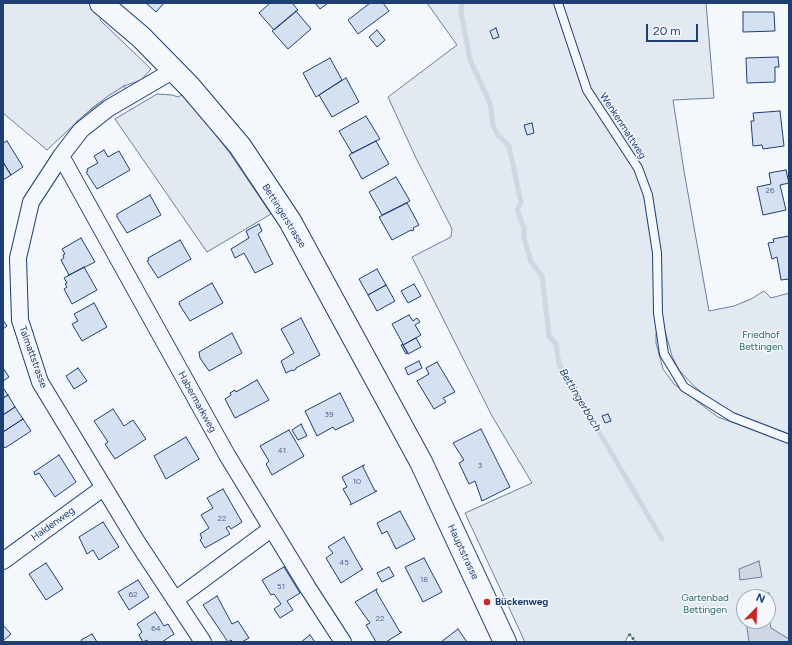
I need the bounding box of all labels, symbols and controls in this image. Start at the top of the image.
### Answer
scale bar [648,16,700,42]
text: 20 m [653,24,681,38]
street label: Wenkenmattweg [597,91,649,161]
street label: Bettingerstrasse [259,182,309,250]
house number: 26 [766,186,774,196]
street label: Talmattstrasse [16,324,50,390]
park label: Friedhof Bettingen [739,329,783,352]
water label: Bettingerbach [556,366,604,434]
street label: Habermarkweg [175,369,219,435]
house number: 39 [325,410,333,420]
house number: 41 [278,446,286,456]
house number: 3 [478,461,482,471]
house number: 10 [353,477,361,487]
street label: Haldenweg [29,504,77,544]
house number: 22 [218,514,226,524]
street label: Hauptstrasse [445,522,481,582]
house number: 45 [339,558,349,568]
house number: 18 [420,575,428,585]
house number: 51 [277,582,285,592]
north arrow [736,589,776,629]
house number: 62 [129,590,137,600]
text: N [754,591,767,606]
park label: Gartenbad Bettingen [681,592,729,616]
place label: Bückenweg [495,596,548,608]
marker: Bückenweg [482,597,492,607]
house number: 22 [376,614,384,624]
house number: 64 [151,624,161,634]

